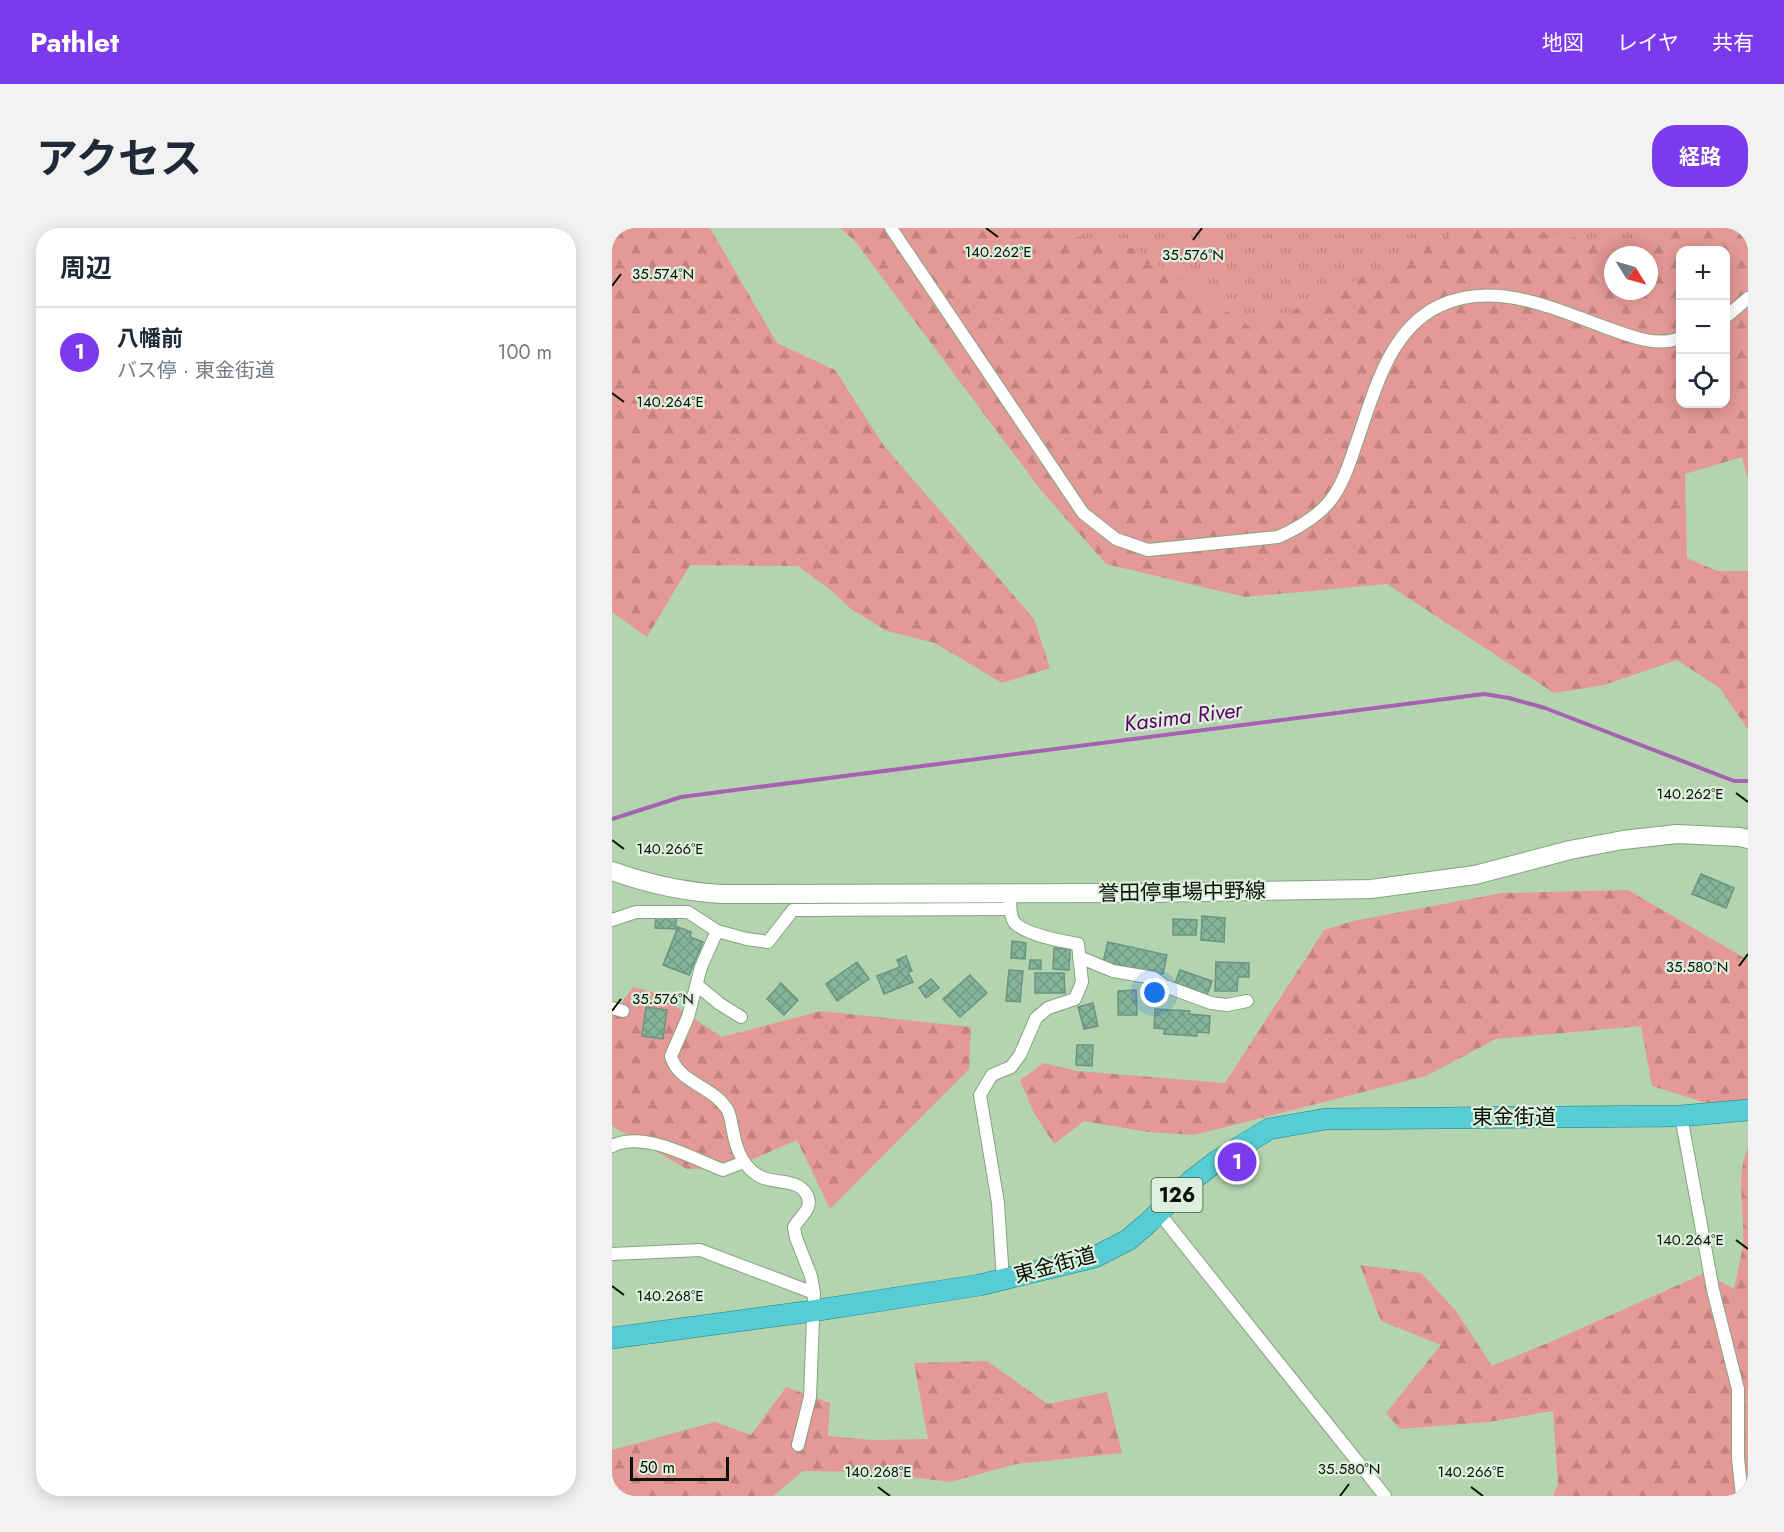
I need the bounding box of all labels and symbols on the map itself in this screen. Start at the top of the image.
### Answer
text: 140.262°E [964,241,1032,263]
text: 35.576°N [1162,244,1224,266]
north arrow [1604,246,1658,300]
text: 35.574°N [632,263,694,285]
text: 140.264°E [636,391,704,413]
water label: Kasima River [1122,693,1246,739]
text: 140.262°E [1656,783,1724,805]
text: 140.266°E [636,838,704,860]
street label: 誉田停車場中野線 [1098,876,1266,908]
text: 35.580°N [1666,956,1728,978]
your location [1140,978,1169,1007]
text: 35.576°N [632,988,694,1010]
street label: 東金街道 [1472,1102,1556,1132]
pin: 1 [1218,1140,1256,1184]
road number: 126 [1152,1178,1202,1212]
text: 140.264°E [1656,1229,1724,1251]
street label: 東金街道 [1011,1240,1099,1290]
text: 140.268°E [637,1285,703,1307]
scale bar [630,1454,729,1482]
text: 35.580°N [1318,1458,1380,1480]
text: 140.268°E [845,1461,911,1483]
text: 140.266°E [1437,1461,1505,1483]

